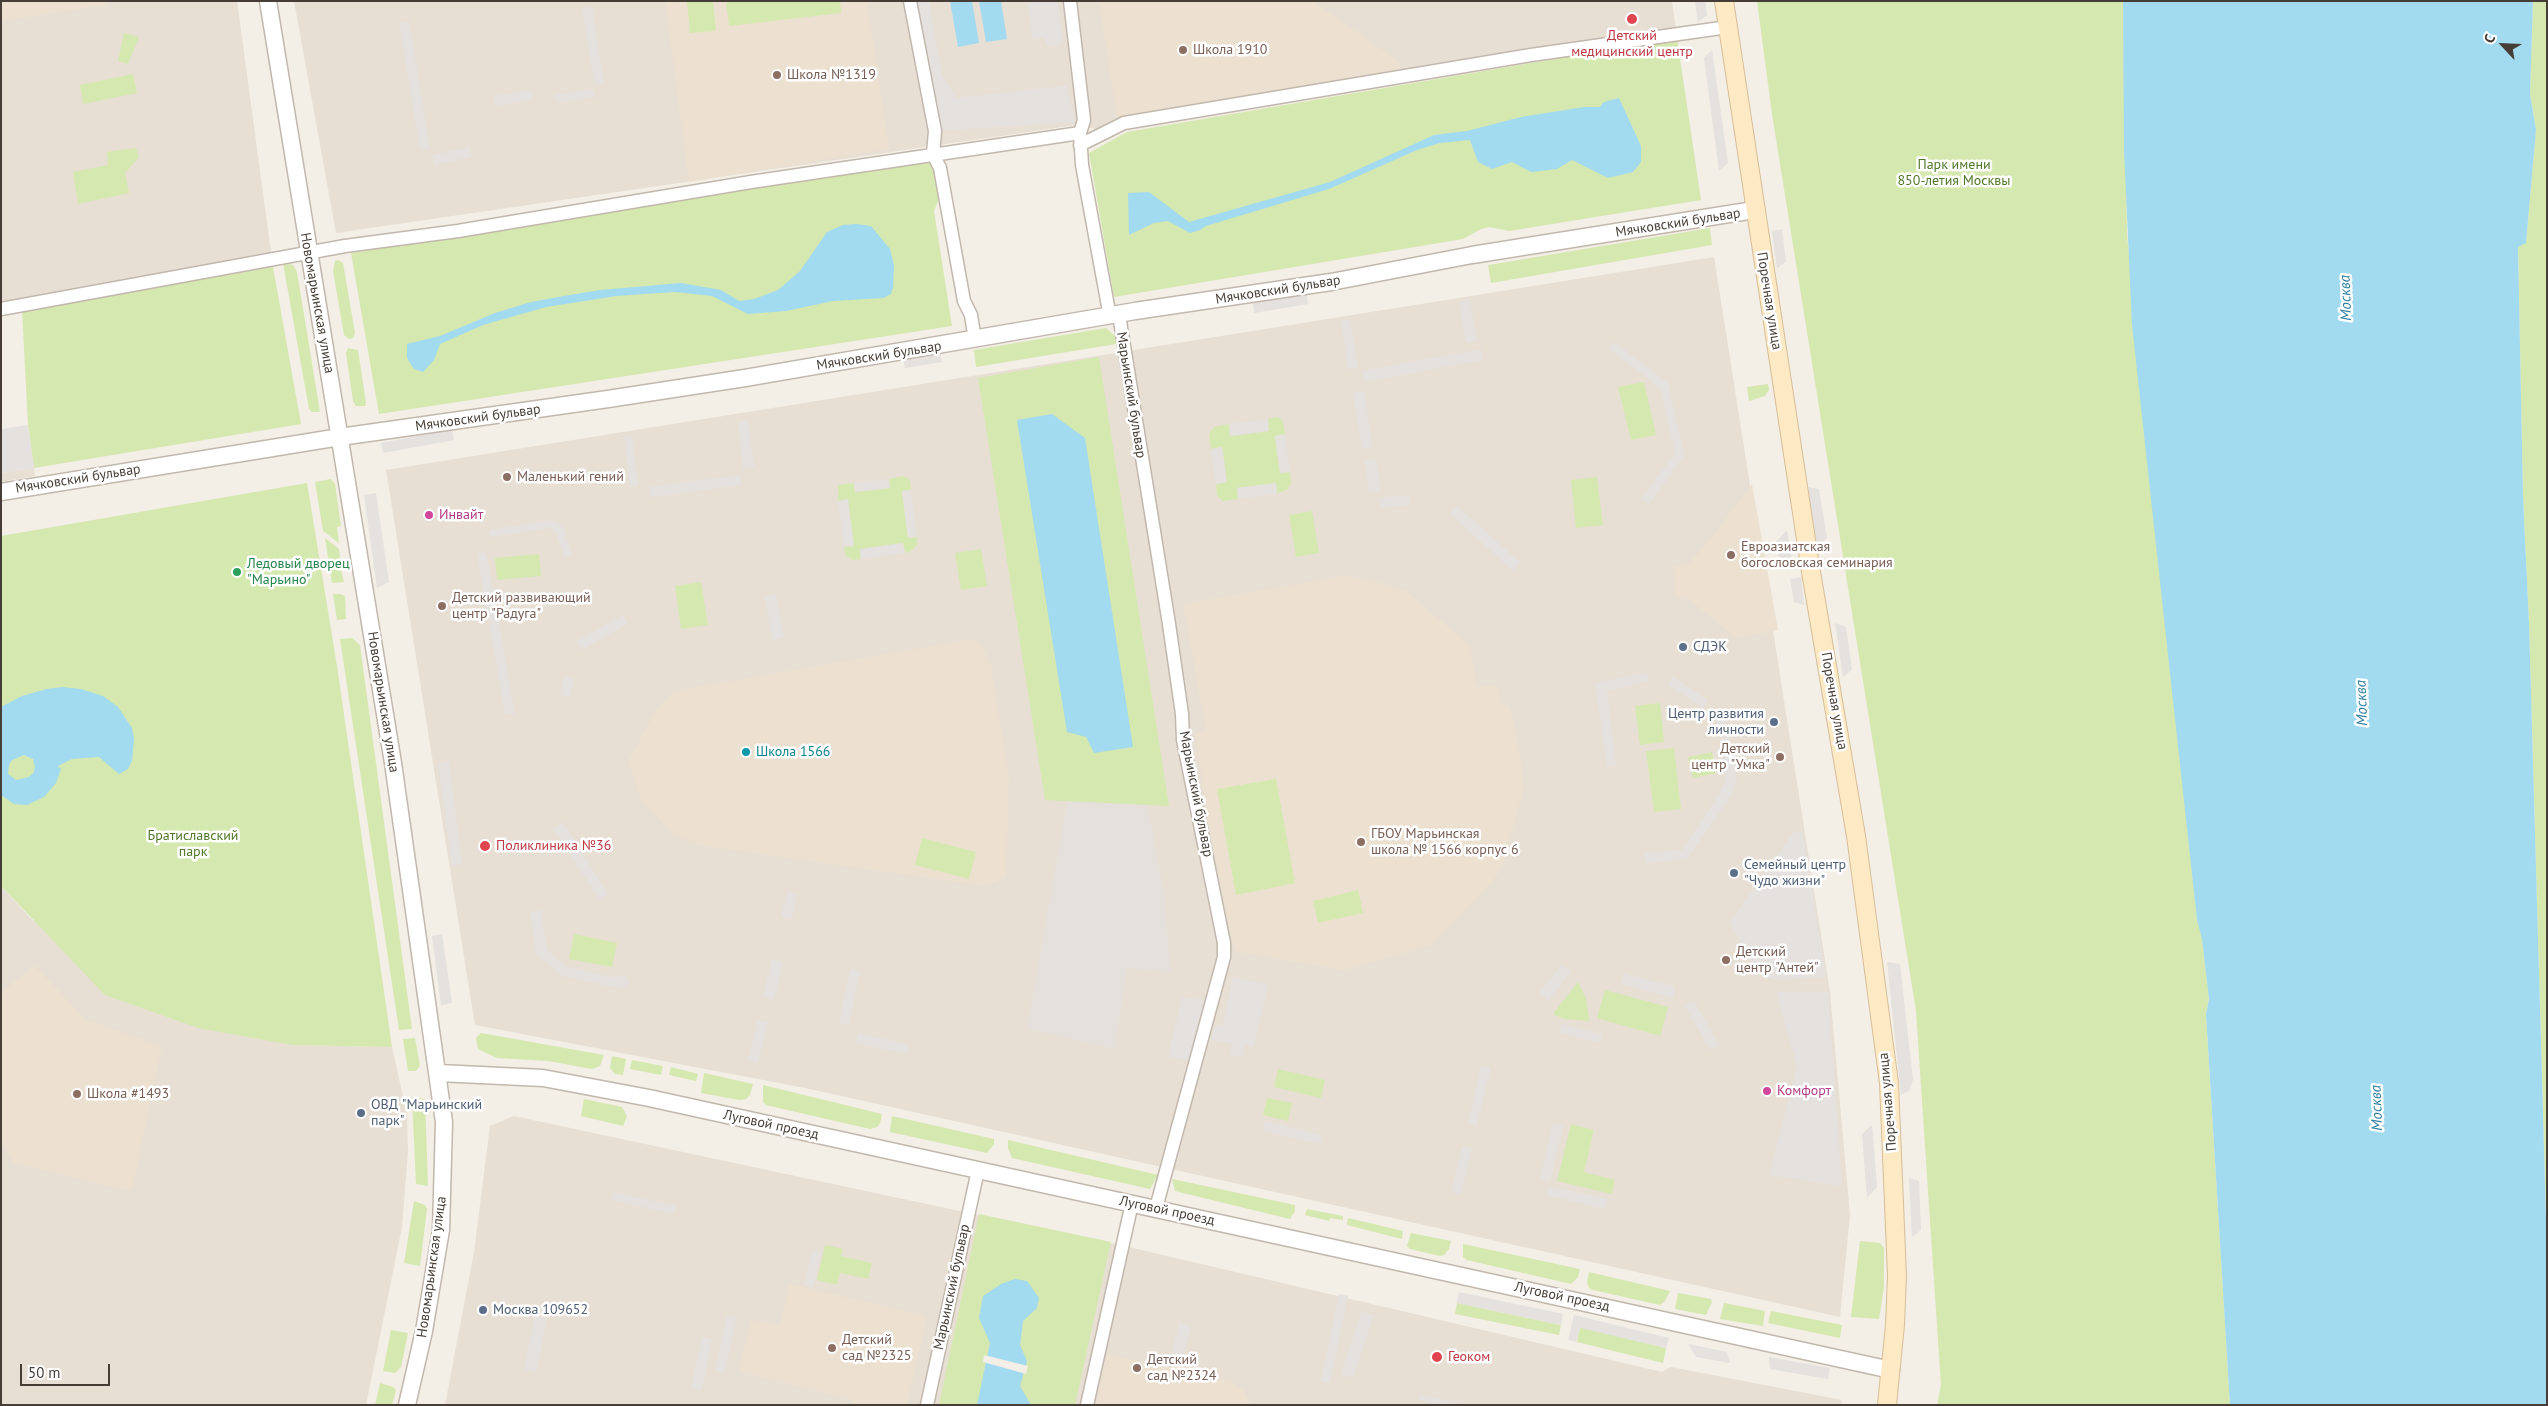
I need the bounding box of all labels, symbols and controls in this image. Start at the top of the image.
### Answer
marker: Детский медицинский центр [1625,12,1639,26]
north arrow [2478,20,2528,70]
place label: Детский медицинский центр [1571,28,1693,60]
text: С [2480,31,2499,46]
place label: Школа 1910 [1193,42,1267,58]
marker: Школа 1910 [1177,44,1189,56]
place label: Школа №1319 [787,67,876,83]
marker: Школа №1319 [771,69,783,81]
park label: Парк имени 850-летия Москвы [1897,157,2011,190]
street label: Мячковский бульвар [1614,205,1742,241]
street label: Новомарьинская улица [296,231,338,375]
street label: Поречная улица [1753,251,1785,351]
street label: Мячковский бульвар [1214,272,1342,308]
water label: Москва [2336,275,2356,321]
street label: Марьинский бульвар [1113,330,1149,460]
street label: Мячковский бульвар [815,338,943,374]
street label: Мячковский бульвар [414,401,542,435]
street label: Мячковский бульвар [14,461,142,497]
place label: Маленький гений [517,469,624,485]
marker: Маленький гений [501,471,513,483]
place label: Инвайт [439,507,483,523]
marker: Инвайт [423,509,435,521]
place label: Евроазиатская богословская семинария [1741,539,1893,572]
marker: Евроазиатская богословская семинария [1725,549,1737,561]
place label: Ледовый дворец "Марьино" [247,556,350,588]
marker: Ледовый дворец "Марьино" [231,566,243,578]
place label: Детский развивающий центр "Радуга" [452,590,591,622]
marker: Детский развивающий центр "Радуга" [436,600,448,612]
street label: Новомарьинская улица [364,630,402,774]
place label: СДЭК [1693,639,1727,655]
marker: СДЭК [1677,641,1689,653]
street label: Поречная улица [1817,651,1851,751]
water label: Москва [2352,680,2372,726]
place label: Центр развития личности [1668,706,1764,739]
marker: Центр развития личности [1768,716,1780,728]
street label: Марьинский бульвар [1176,730,1216,858]
place label: Детский центр "Умка" [1691,741,1770,774]
place label: Школа 1566 [756,744,830,760]
marker: Школа 1566 [740,746,752,758]
marker: Детский центр "Умка" [1774,751,1786,763]
place label: ГБОУ Марьинская школа № 1566 корпус 6 [1371,826,1519,859]
park label: Братиславский парк [148,828,238,860]
marker: ГБОУ Марьинская школа № 1566 корпус 6 [1355,836,1367,848]
place label: Поликлиника №36 [496,838,611,854]
marker: Поликлиника №36 [478,839,492,853]
place label: Семейный центр "Чудо жизни" [1744,857,1846,890]
marker: Семейный центр "Чудо жизни" [1728,867,1740,879]
place label: Детский центр "Антей" [1736,944,1819,976]
marker: Детский центр "Антей" [1720,954,1732,966]
street label: Поречная улица [1875,1052,1901,1152]
place label: Комфорт [1777,1083,1831,1099]
marker: Комфорт [1761,1085,1773,1097]
water label: Москва [2367,1085,2387,1131]
place label: Школа #1493 [87,1086,169,1102]
marker: Школа #1493 [71,1088,83,1100]
place label: ОВД "Марьинский парк" [371,1097,482,1130]
marker: ОВД "Марьинский парк" [355,1107,367,1119]
street label: Луговой проезд [722,1107,820,1143]
street label: Луговой проезд [1118,1193,1216,1229]
street label: Новомарьинская улица [414,1195,450,1339]
street label: Марьинский бульвар [930,1223,974,1351]
street label: Луговой проезд [1513,1279,1611,1315]
place label: Москва 109652 [493,1302,588,1318]
marker: Москва 109652 [477,1304,489,1316]
place label: Детский сад №2325 [842,1332,911,1364]
marker: Детский сад №2325 [826,1342,838,1354]
place label: Геоком [1448,1349,1490,1365]
marker: Геоком [1430,1350,1444,1364]
place label: Детский сад №2324 [1147,1352,1216,1384]
scale bar [22,1354,112,1386]
marker: Детский сад №2324 [1131,1362,1143,1374]
text: 50 m [28,1363,61,1382]

